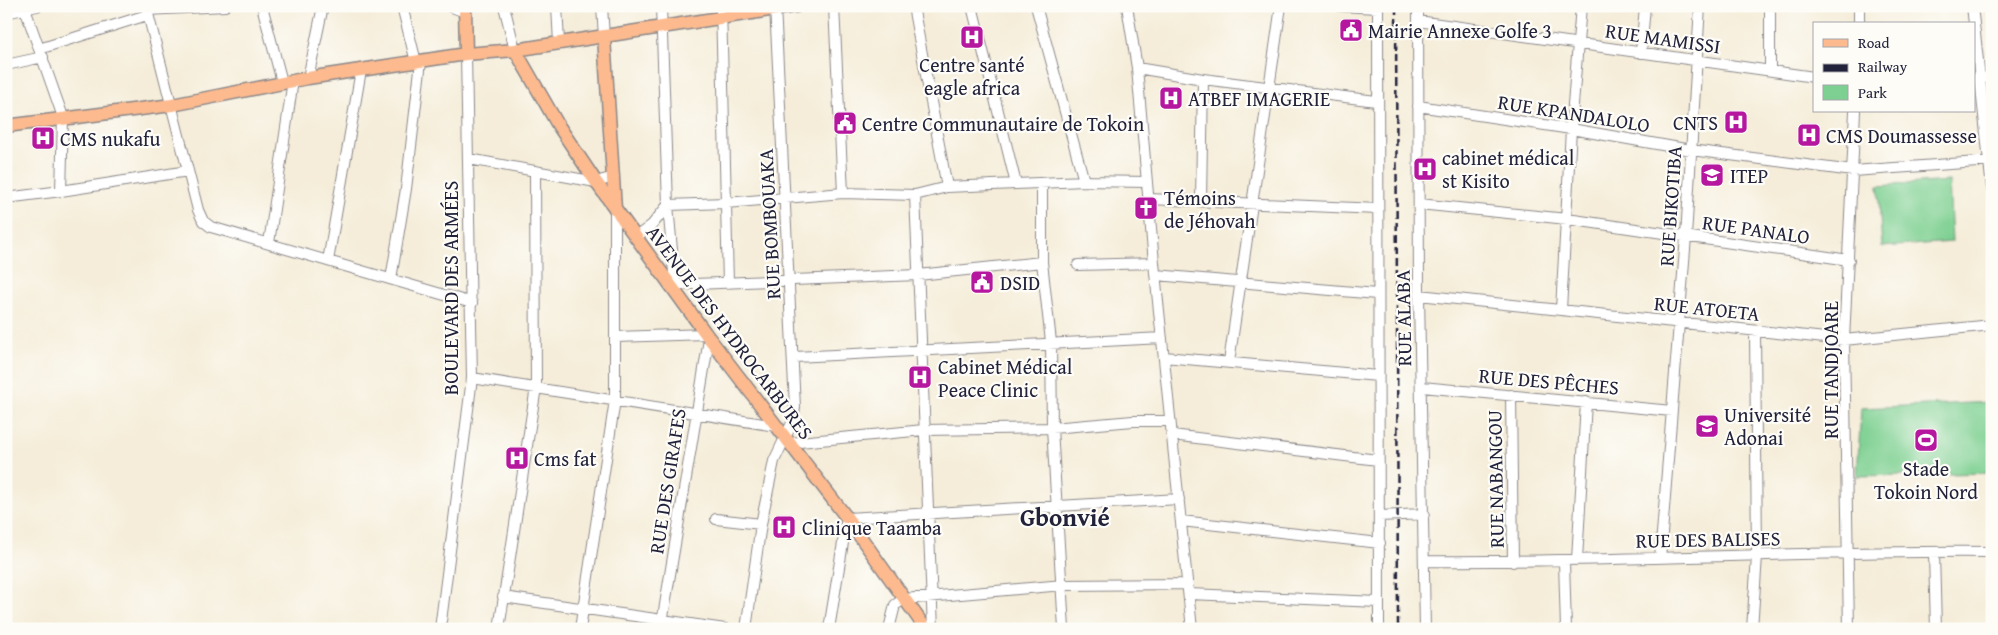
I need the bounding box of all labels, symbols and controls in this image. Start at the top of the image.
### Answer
place label: Mairie Annexe Golfe 3 [1368,16,1552,45]
street label: RUE MAMISSI [1604,16,1722,60]
public building icon: Mairie Annexe Golfe 3 [1338,17,1364,43]
legend [1813,22,1976,112]
hospital icon: Centre santé eagle africa [959,24,985,50]
text: Road [1858,32,1889,53]
place label: Centre santé eagle africa [919,50,1025,102]
text: Railway [1858,56,1908,77]
text: Park [1858,82,1887,103]
place label: ATBEF IMAGERIE [1188,84,1330,113]
hospital icon: ATBEF IMAGERIE [1158,85,1184,111]
street label: RUE KPANDALOLO [1496,87,1652,139]
place label: CNTS [1673,108,1718,137]
place label: Centre Communautaire de Tokoin [862,109,1144,138]
hospital icon: CNTS [1723,109,1749,135]
public building icon: Centre Communautaire de Tokoin [832,110,858,136]
place label: CMS Doumassesse [1826,121,1977,150]
hospital icon: CMS Doumassesse [1796,122,1822,148]
place label: CMS nukafu [60,124,161,153]
hospital icon: CMS nukafu [30,125,56,151]
place label: cabinet médical st Kisito [1442,143,1575,195]
street label: RUE BIKOTIBA [1651,145,1689,267]
street label: RUE BOMBOUAKA [751,148,787,300]
hospital icon: cabinet médical st Kisito [1412,156,1438,182]
place label: ITEP [1730,161,1768,190]
school or university icon: ITEP [1699,162,1725,188]
street label: BOULEVARD DES ARMÉES [436,181,465,395]
place label: Témoins de Jéhovah [1164,183,1255,235]
church icon: Témoins de Jéhovah [1133,195,1159,221]
street label: RUE PANALO [1700,207,1812,251]
street label: AVENUE DES HYDROCARBURES [640,219,820,445]
place label: DSID [1000,268,1040,297]
public building icon: DSID [969,269,995,295]
street label: RUE ALABA [1388,269,1418,367]
street label: RUE ATOETA [1653,288,1761,328]
street label: RUE TANDJOARE [1816,301,1845,439]
place label: Cabinet Médical Peace Clinic [938,352,1073,404]
street label: RUE DES PÊCHES [1478,360,1620,402]
hospital icon: Cabinet Médical Peace Clinic [907,364,933,390]
place label: Université Adonai [1724,400,1811,452]
street label: RUE DES GIRAFES [641,406,693,556]
street label: RUE NABANGOU [1479,410,1511,548]
school or university icon: Université Adonai [1694,413,1720,439]
sports icon: Stade Tokoin Nord [1913,427,1939,453]
place label: Cms fat [534,444,596,473]
hospital icon: Cms fat [504,445,530,471]
place label: Stade Tokoin Nord [1874,454,1978,506]
district label: Gbonvié [1020,499,1110,535]
place label: Clinique Taamba [802,513,942,542]
hospital icon: Clinique Taamba [771,514,797,540]
street label: RUE DES BALISES [1635,523,1781,555]

